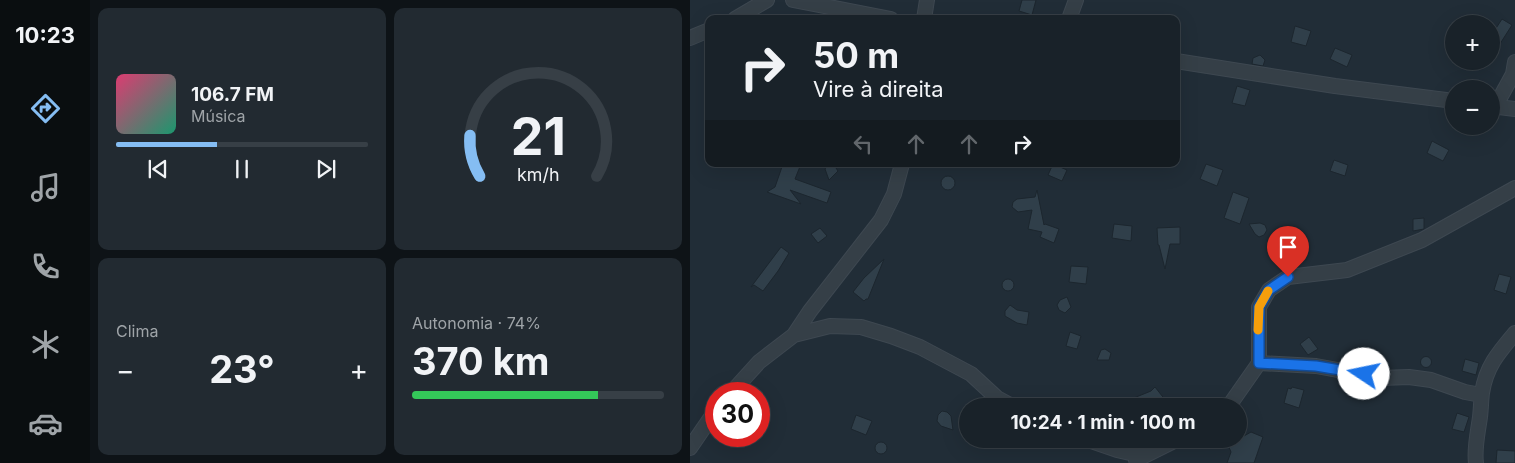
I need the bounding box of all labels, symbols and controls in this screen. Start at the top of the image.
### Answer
map controls [1445,15,1500,135]
button: + [1445,15,1500,70]
text: 10:23 [15,22,75,48]
text: 50 m [813,34,899,76]
icon: right [730,35,795,100]
text: Vire à direita [813,76,944,102]
button: − [1445,80,1500,135]
text: 106.7 FM [191,83,274,106]
icon: directions [28,91,63,126]
text: 21 [510,105,566,168]
text: Música [191,106,246,126]
icon: left [849,130,877,158]
icon: ahead [902,130,930,158]
icon: ahead [955,130,983,158]
icon: right [1008,130,1036,158]
icon: previous [144,155,172,183]
icon: pause [228,155,256,183]
icon: next [312,155,340,183]
text: km/h [517,164,559,185]
icon: music [28,170,63,205]
pin [1267,226,1309,277]
icon: arrive [1274,233,1302,261]
icon: phone [28,249,63,284]
text: Autonomia · 74% [412,313,541,333]
text: Clima [116,321,158,341]
icon: climate [28,327,63,362]
text: 370 km [412,338,549,384]
text: 23° [209,346,275,392]
position arrow [1337,347,1389,399]
text: − [116,353,135,387]
text: + [349,353,368,387]
speed limit sign: 30 [705,382,770,447]
icon: car [28,406,63,441]
text: 10:24 · 1 min · 100 m [1010,411,1196,434]

